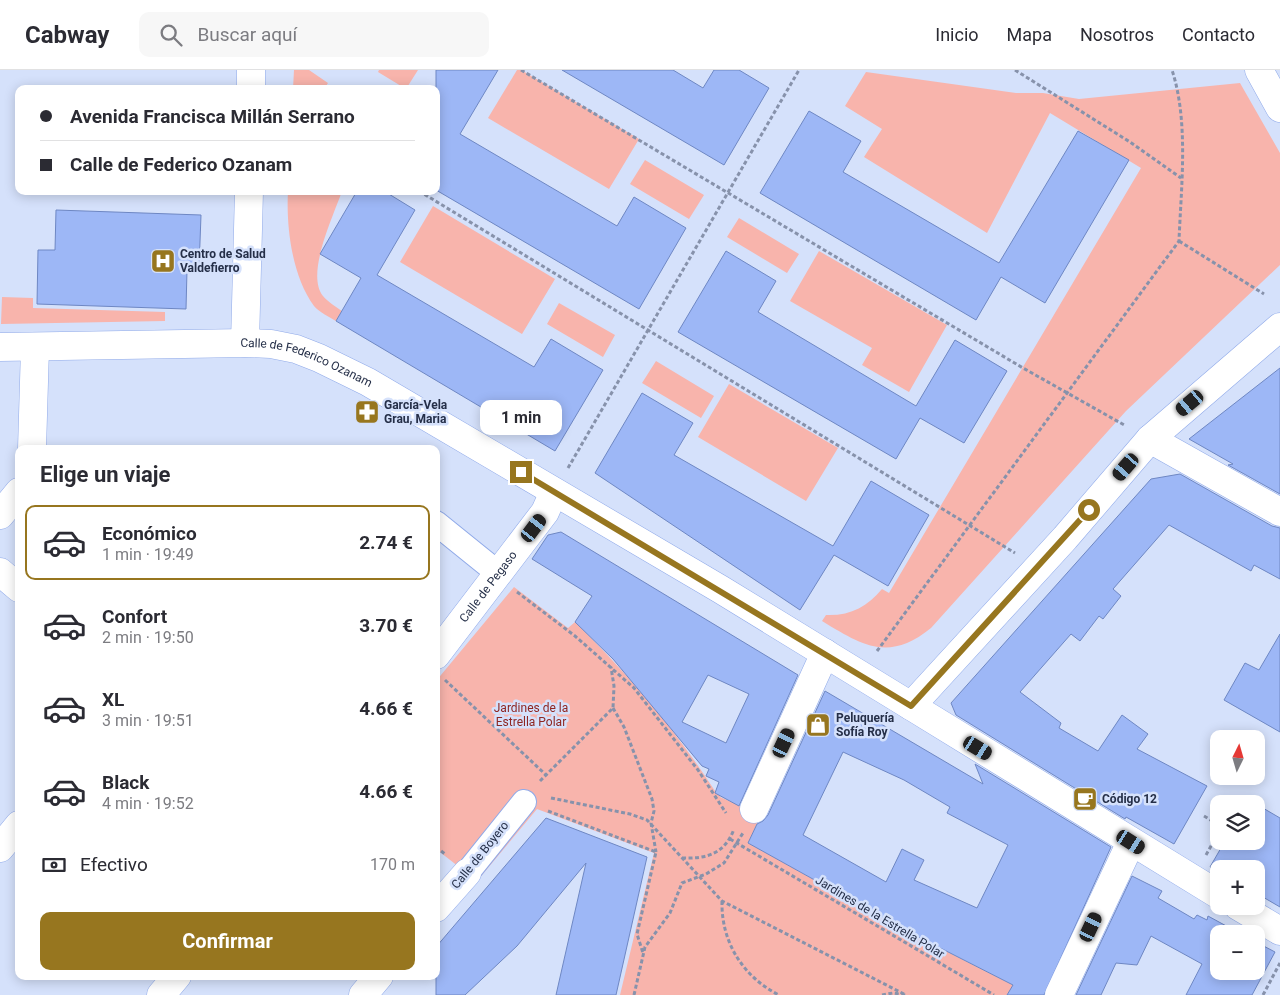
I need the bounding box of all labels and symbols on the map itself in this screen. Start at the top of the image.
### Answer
place label: Centro de Salud Valdefierro [180,247,266,275]
hospital icon: Centro de Salud Valdefierro [150,248,176,274]
street label: Calle de Federico Ozanam [240,336,375,390]
car [1173,388,1206,418]
place label: García-Vela Grau, Maria [384,398,448,426]
pharmacy icon: García-Vela Grau, Maria [354,399,380,425]
callout: 1 min [480,400,562,434]
car [1110,451,1141,483]
route end [510,461,532,483]
route start [1078,499,1100,521]
car [518,512,549,544]
street label: Calle de Pegaso [457,548,520,625]
park label: Jardines de la Estrella Polar [494,701,568,729]
place label: Peluquería Sofía Roy [836,711,895,739]
shop icon: Peluquería Sofía Roy [805,712,831,738]
car [770,726,797,760]
north arrow [1210,730,1265,785]
car [961,734,994,762]
cafe icon: Código 12 [1072,786,1098,812]
place label: Código 12 [1102,792,1157,806]
street label: Calle de Boyero [449,818,512,892]
car [1114,828,1147,856]
street label: Jardines de la Estrella Polar [813,873,947,961]
car [1077,910,1104,944]

